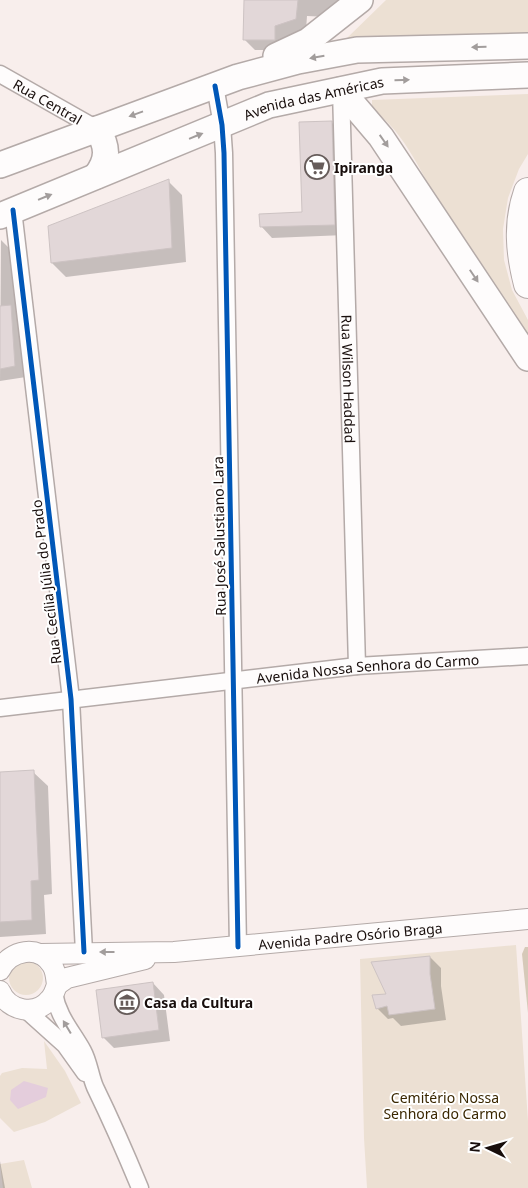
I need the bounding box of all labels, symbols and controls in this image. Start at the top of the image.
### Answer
one-way arrow [471,43,487,51]
one-way arrow [309,54,325,62]
street label: Avenida das Américas [240,71,386,124]
street label: Rua Central [10,74,86,128]
one-way arrow [394,76,410,84]
one-way arrow [128,110,143,118]
one-way arrow [188,131,203,139]
one-way arrow [379,134,389,148]
supermarket icon: Ipiranga [304,154,330,180]
place label: Ipiranga [334,158,393,177]
one-way arrow [38,193,52,201]
one-way arrow [469,270,479,283]
street label: Rua Wilson Haddad [338,314,360,443]
street label: Rua José Salustiano Lara [208,456,230,616]
street label: Rua Cecília Júlia do Prado [26,499,66,665]
street label: Avenida Nossa Senhora do Carmo [255,649,480,687]
street label: Avenida Padre Osório Braga [257,918,443,954]
one-way arrow [99,948,115,956]
museum icon: Casa da Cultura [114,989,140,1015]
place label: Casa da Cultura [144,993,253,1012]
one-way arrow [63,1021,72,1034]
park label: Cemitério Nossa Senhora do Carmo [383,1088,507,1123]
north arrow [463,1123,513,1173]
text: N [465,1140,485,1153]

